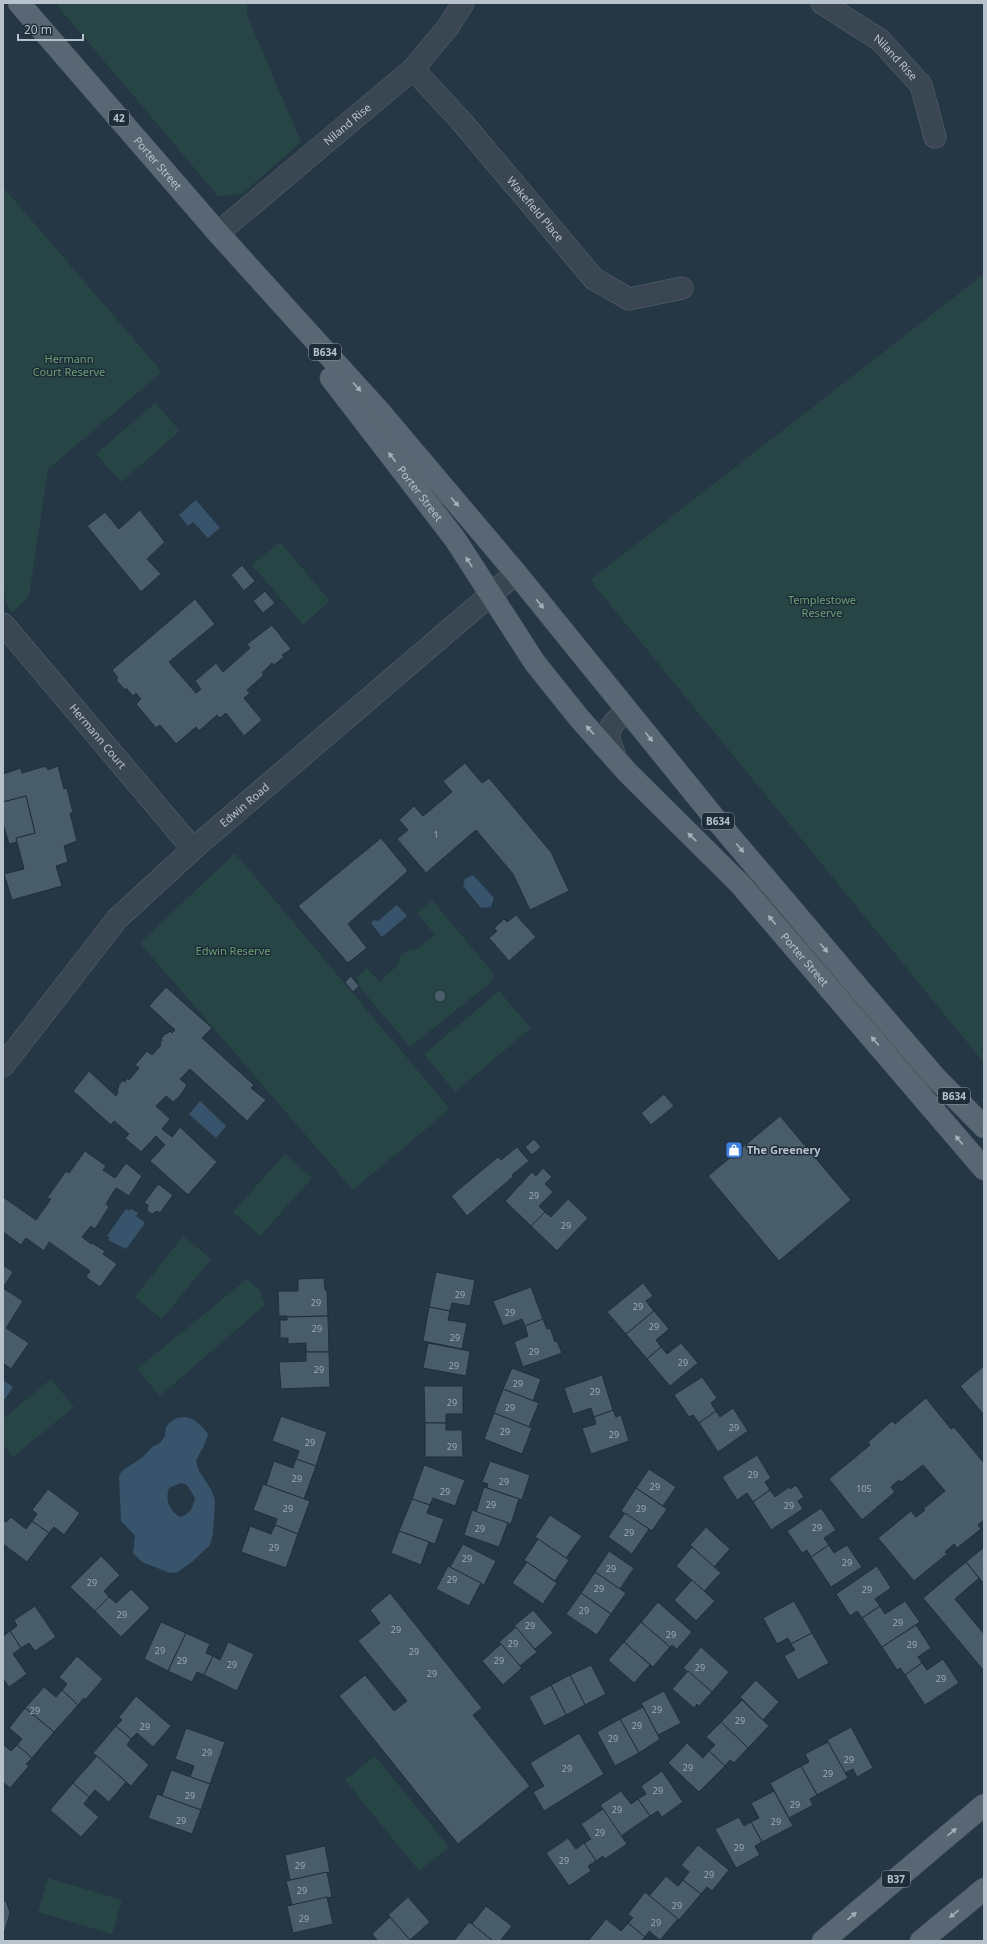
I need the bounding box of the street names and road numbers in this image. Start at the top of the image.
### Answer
street label: Niland Rise [871,30,921,83]
street label: Niland Rise [320,99,374,148]
road number: 42 [109,110,129,126]
street label: Porter Street [131,133,185,193]
street label: Wakefield Place [504,173,567,245]
road number: B634 [309,344,341,360]
street label: Porter Street [394,463,447,524]
street label: Hermann Court [66,700,130,772]
street label: Edwin Road [216,779,272,830]
road number: B634 [702,813,734,829]
street label: Porter Street [778,929,832,989]
road number: B634 [938,1088,970,1104]
road number: B37 [882,1871,910,1887]

